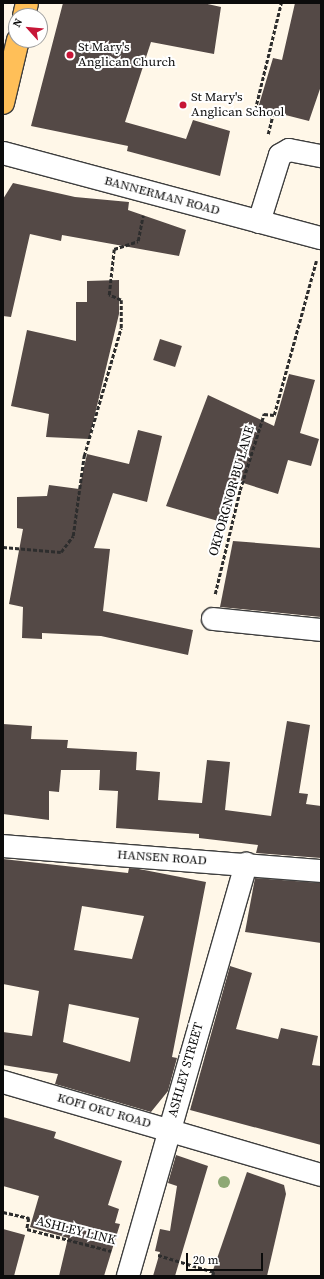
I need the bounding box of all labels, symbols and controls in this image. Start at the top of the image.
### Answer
north arrow [8,8,48,48]
text: N [9,16,26,30]
place label: St Mary's Anglican Church [78,40,176,71]
marker: St Mary's Anglican Church [65,50,75,60]
place label: St Mary's Anglican School [191,90,284,121]
marker: St Mary's Anglican School [178,100,188,110]
street label: BANNERMAN ROAD [103,173,221,219]
street label: OKPORGNOR BU LANE [206,424,258,558]
street label: HANSEN ROAD [117,847,207,869]
street label: ASHLEY STREET [165,1021,207,1119]
street label: KOFI OKU ROAD [55,1090,153,1132]
street label: ASHLEY LINK [34,1213,118,1249]
scale bar [188,1245,265,1271]
text: 20 m [193,1252,219,1268]

